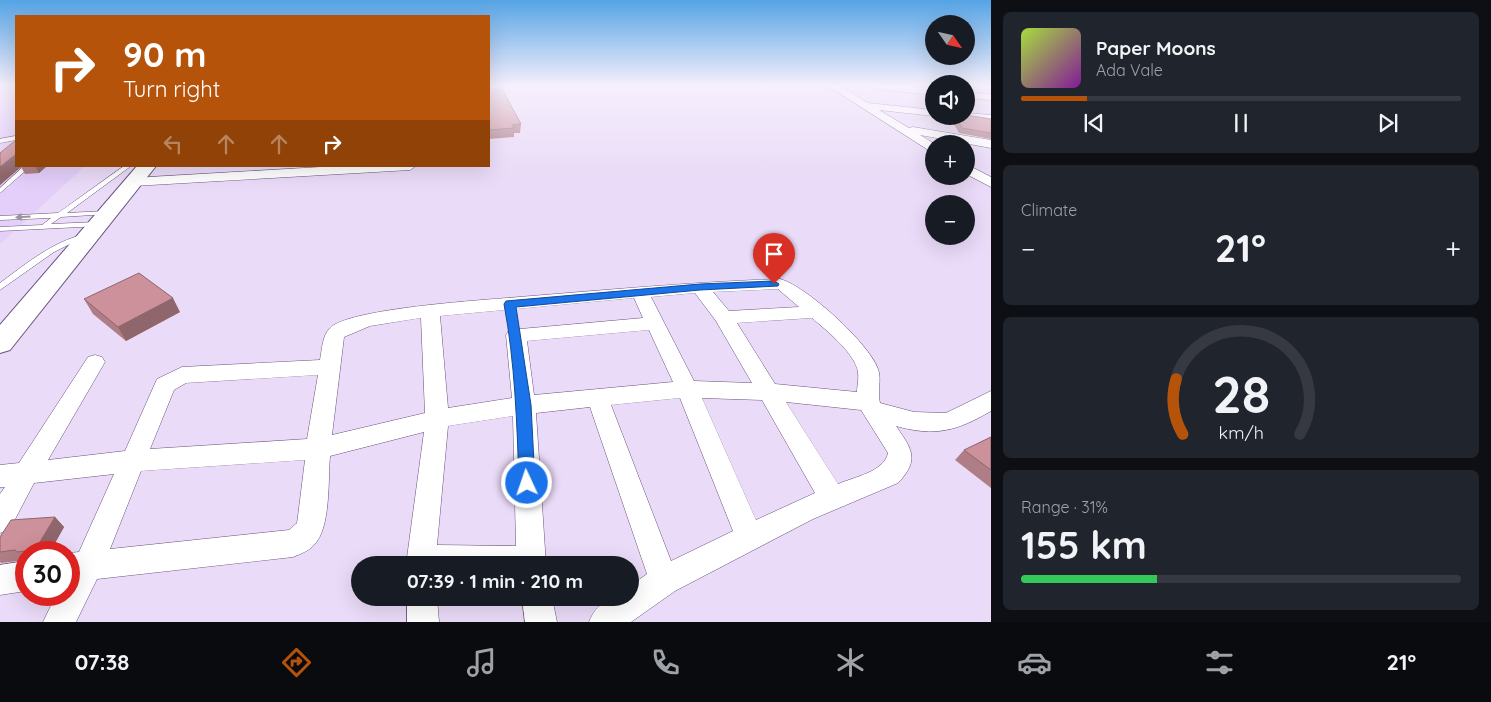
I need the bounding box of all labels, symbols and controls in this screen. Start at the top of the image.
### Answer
north arrow [925,15,975,65]
map controls [925,15,975,245]
text: 90 m [123,32,206,76]
icon: right [40,35,105,100]
text: Paper Moons [1096,36,1216,60]
text: Ada Vale [1096,60,1163,80]
text: Turn right [123,75,220,103]
button: sound [925,75,975,125]
icon: previous [1080,109,1108,137]
icon: pause [1227,109,1255,137]
icon: next [1374,109,1402,137]
icon: left [159,130,187,158]
icon: ahead [212,130,240,158]
icon: ahead [265,130,293,158]
icon: right [318,130,346,158]
button: + [925,135,975,185]
button: − [925,195,975,245]
text: Climate [1021,200,1077,220]
one-way arrow [15,213,31,221]
text: 21° [1215,224,1266,272]
text: − [1021,231,1036,266]
text: + [1445,231,1461,266]
pin [753,233,795,284]
icon: arrive [760,240,788,268]
text: 28 [1212,361,1270,426]
text: km/h [1218,421,1264,443]
position arrow [500,456,552,508]
text: Range · 31% [1021,497,1108,517]
text: 155 km [1021,521,1147,569]
speed limit sign: 30 [15,541,80,606]
text: 07:39 · 1 min · 210 m [407,569,583,593]
icon: directions [279,645,314,680]
icon: music [464,645,499,680]
icon: phone [648,645,683,680]
icon: climate [833,645,868,680]
icon: car [1017,645,1052,680]
icon: filters [1202,645,1237,680]
text: 07:38 [75,648,129,676]
text: 21° [1386,648,1416,676]

